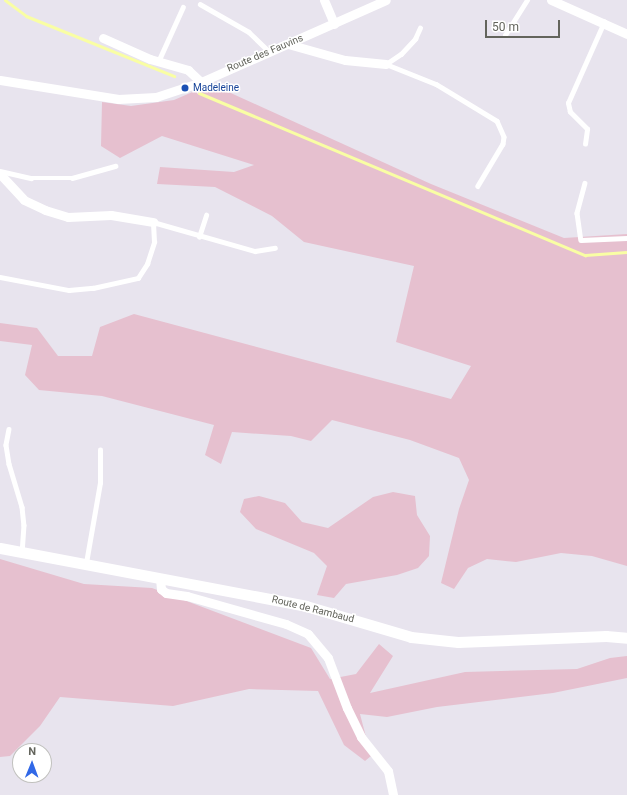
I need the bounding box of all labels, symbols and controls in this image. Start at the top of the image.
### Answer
scale bar [487,12,562,38]
text: 50 m [492,20,519,34]
street label: Route des Fauvins [225,32,305,74]
place label: Madeleine [193,82,239,94]
marker: Madeleine [180,83,190,93]
street label: Route de Rambaud [271,593,355,625]
north arrow [12,743,52,783]
text: N [28,745,36,758]

